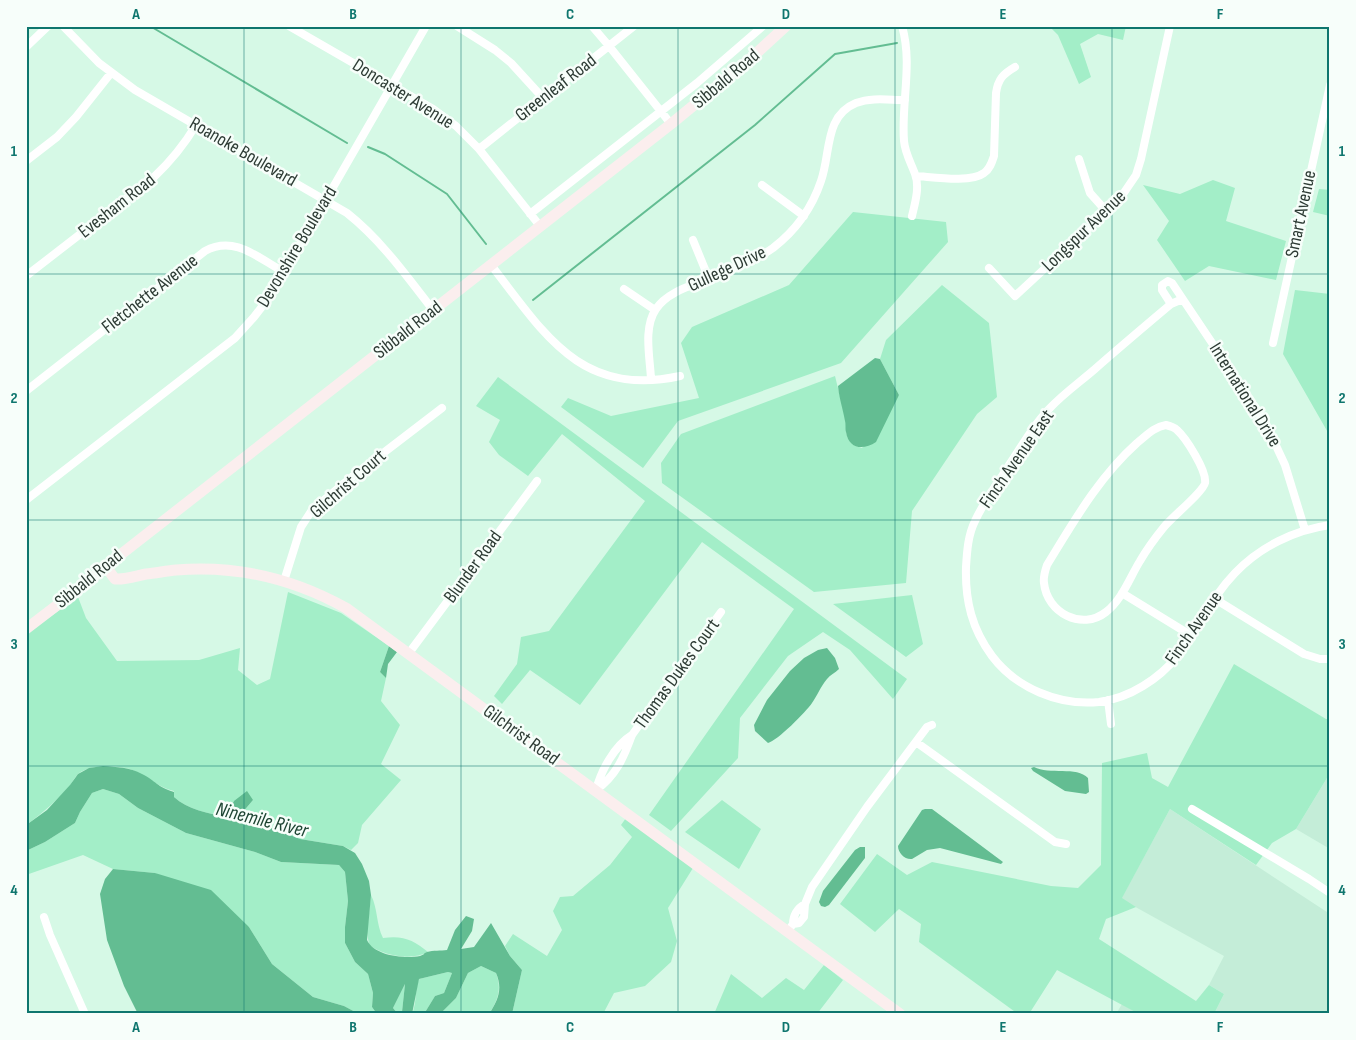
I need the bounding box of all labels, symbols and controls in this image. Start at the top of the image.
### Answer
text: A [131,5,140,24]
text: B [349,5,357,24]
text: C [566,5,574,24]
text: D [782,5,790,24]
text: E [1000,5,1007,24]
text: F [1217,5,1224,24]
street label: Sibbald Road [688,44,764,114]
street label: Greenleaf Road [511,49,601,127]
street label: Doncaster Avenue [348,54,458,134]
street label: Roanoke Boulevard [185,112,301,192]
text: 1 [11,142,18,161]
text: 1 [1339,142,1346,161]
street label: Smart Avenue [1281,168,1321,260]
street label: Evesham Road [74,169,160,243]
street label: Devonshire Boulevard [252,182,342,312]
street label: Longspur Avenue [1037,185,1131,277]
street label: Gullege Drive [684,241,770,297]
street label: Fletchette Avenue [97,249,203,339]
street label: Sibbald Road [369,296,447,364]
street label: International Drive [1204,339,1286,451]
text: 2 [10,389,18,408]
text: 2 [1338,389,1346,408]
street label: Finch Avenue East [975,405,1059,513]
street label: Gilchrist Court [305,445,391,523]
street label: Blunder Road [439,526,507,608]
street label: Sibbald Road [50,545,128,613]
street label: Finch Avenue [1160,587,1228,669]
street label: Thomas Dukes Court [629,614,725,734]
text: 3 [10,635,18,654]
text: 3 [1338,635,1346,654]
street label: Gilchrist Road [478,700,564,770]
water label: Ninemile River [213,797,312,843]
text: 4 [10,881,18,900]
text: 4 [1338,881,1346,900]
text: A [131,1018,140,1037]
text: B [349,1018,357,1037]
text: C [566,1018,574,1037]
text: D [782,1018,790,1037]
text: E [1000,1018,1007,1037]
text: F [1217,1018,1224,1037]

